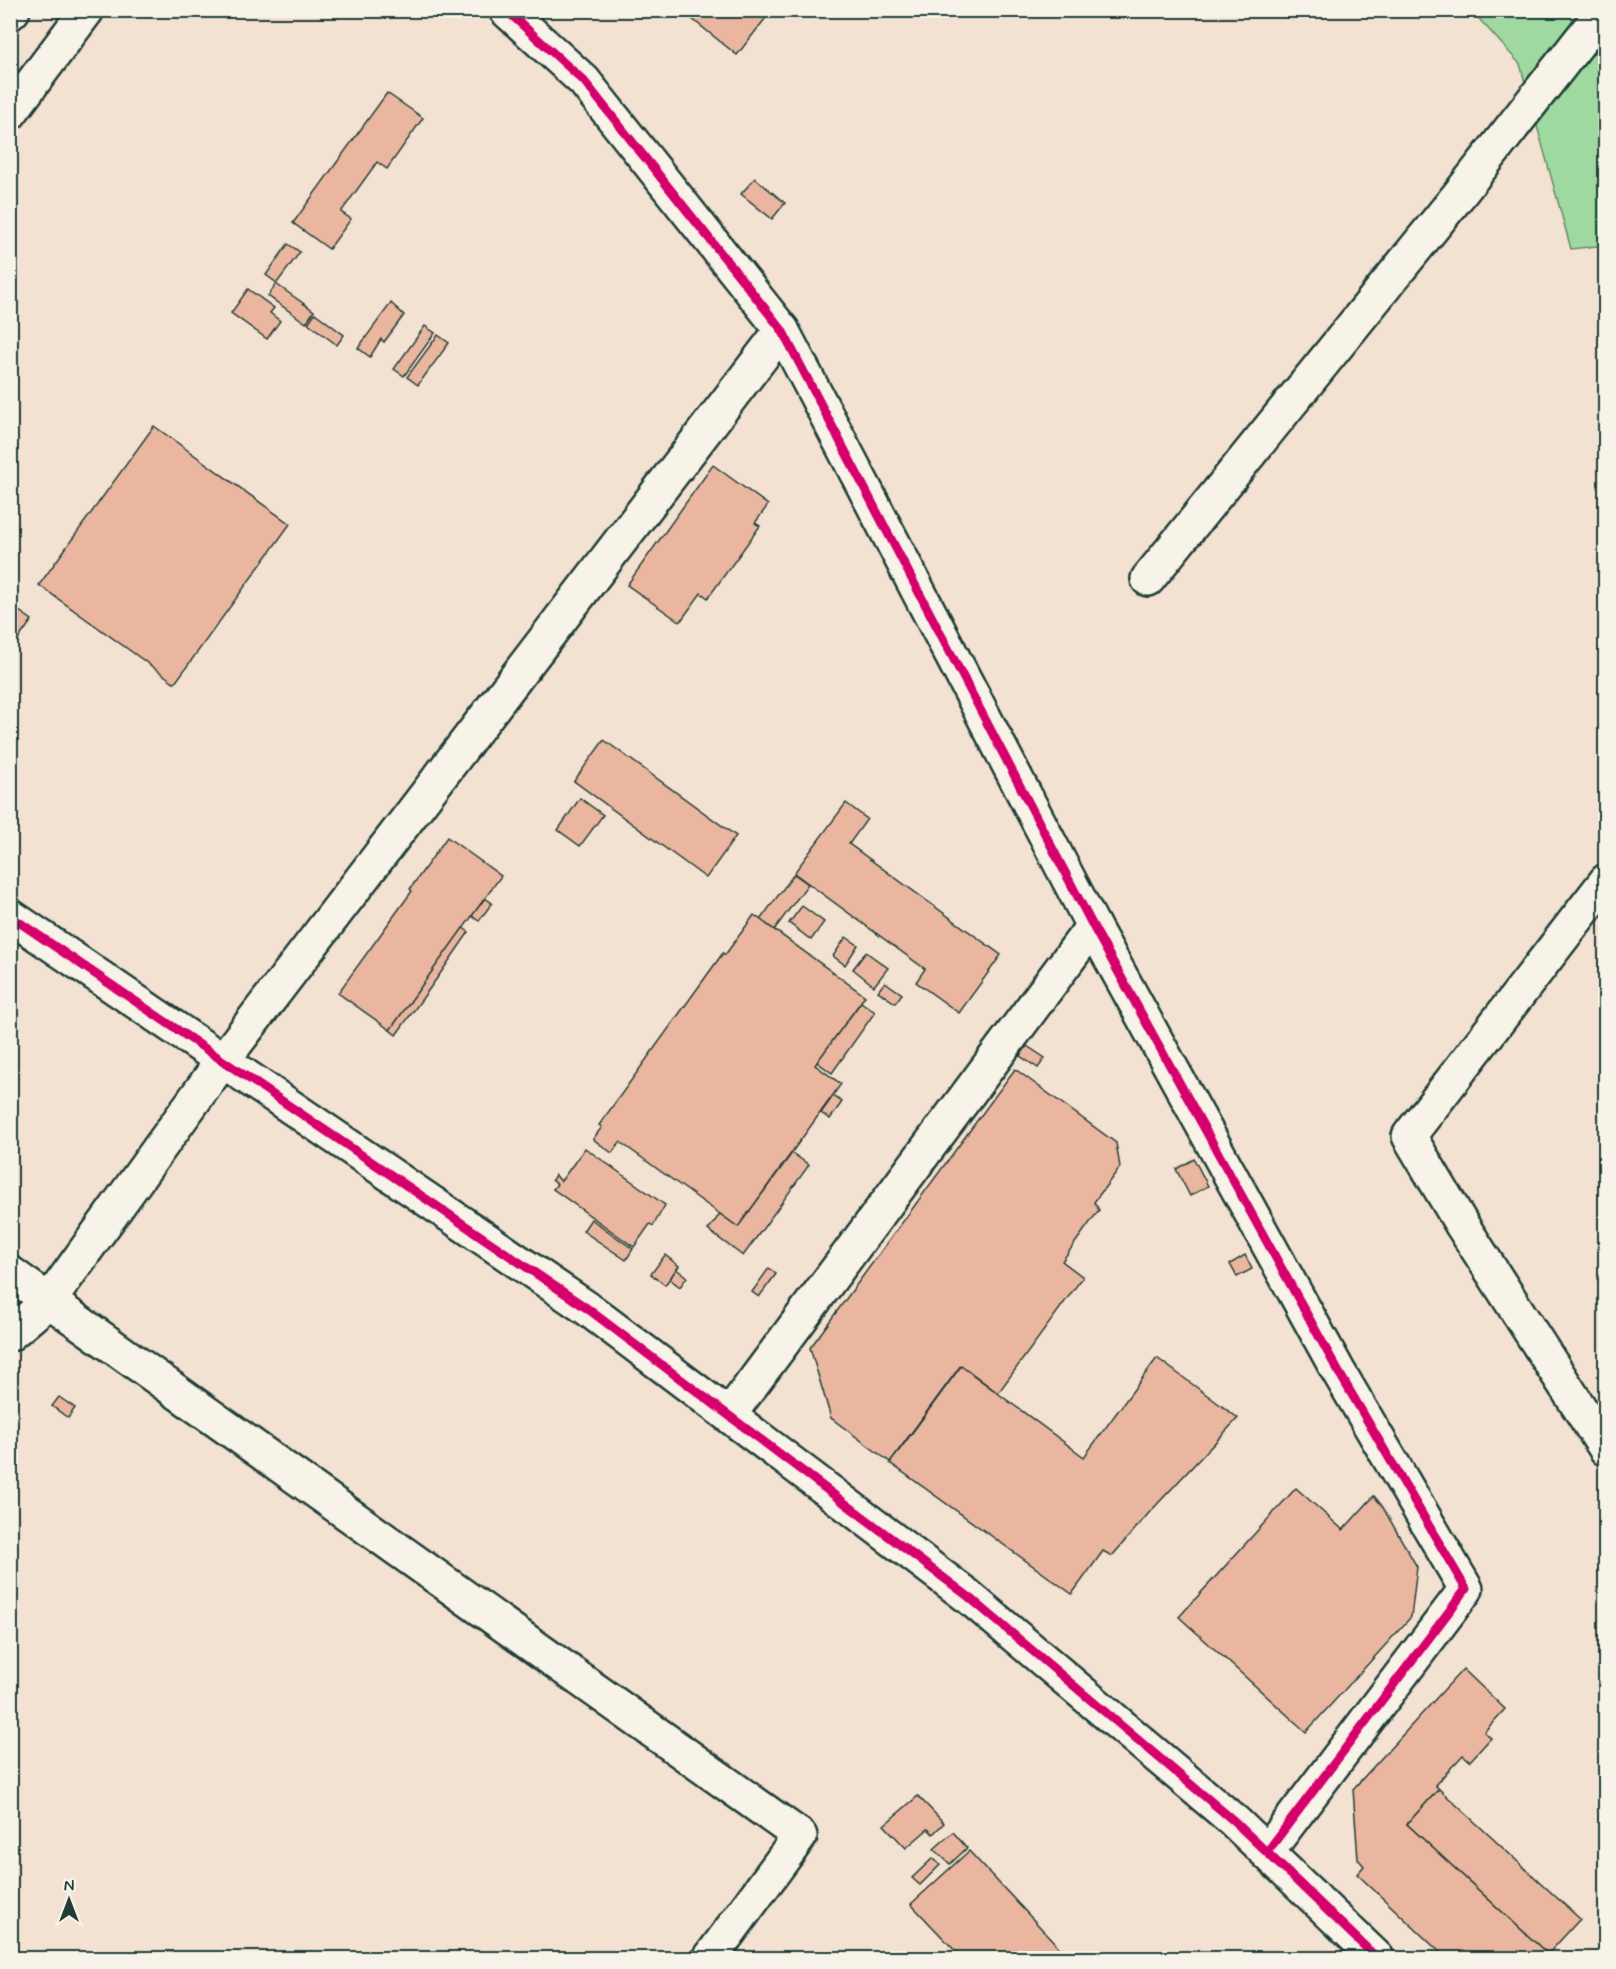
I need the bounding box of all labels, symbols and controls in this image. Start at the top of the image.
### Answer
north arrow [39,1870,99,1930]
text: N [64,1876,74,1897]

